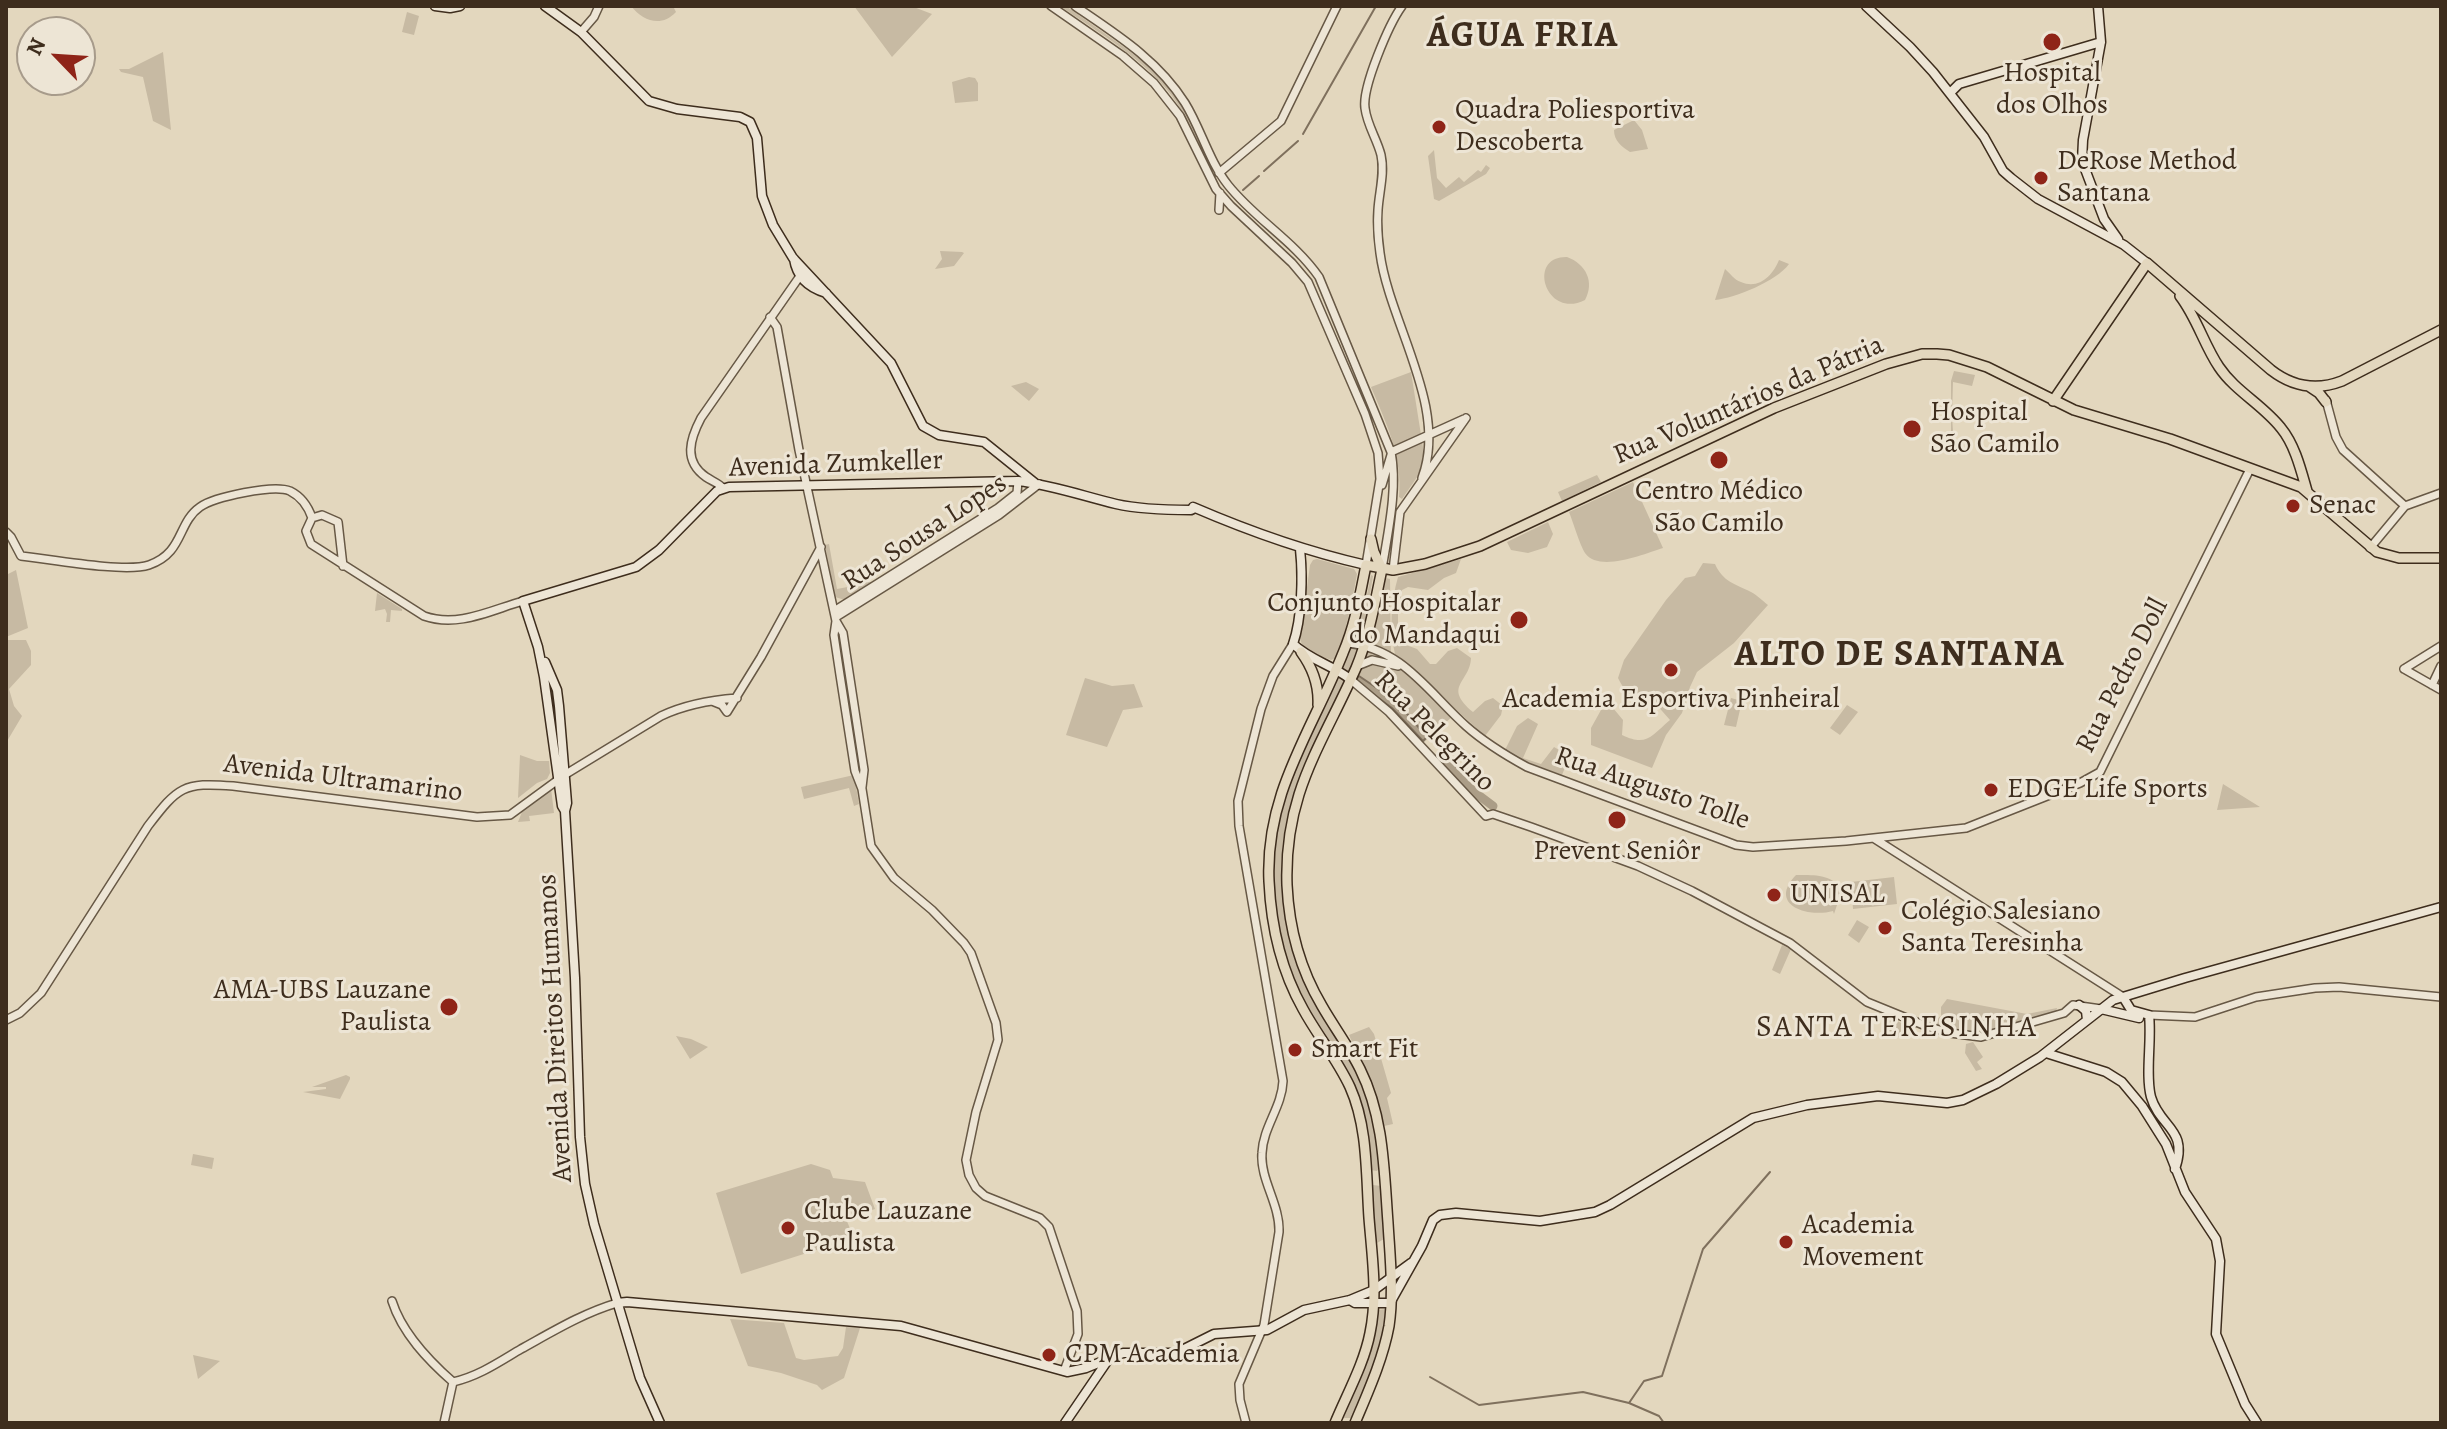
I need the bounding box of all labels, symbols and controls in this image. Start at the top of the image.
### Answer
district label: ÁGUA FRIA [1427,15,1619,59]
north arrow [16,16,96,96]
marker: Hospital dos Olhos [2041,31,2063,53]
text: N [19,33,53,60]
place label: Hospital dos Olhos [1996,57,2108,123]
place label: Quadra Poliesportiva Descoberta [1455,94,1695,160]
marker: Quadra Poliesportiva Descoberta [1430,118,1448,136]
place label: DeRose Method Santana [2057,145,2237,211]
marker: DeRose Method Santana [2032,169,2050,187]
street label: Rua Voluntários da Pátria [1609,329,1889,473]
place label: Hospital São Camilo [1930,396,2059,462]
marker: Hospital São Camilo [1901,418,1923,440]
street label: Avenida Zumkeller [728,444,944,486]
marker: Centro Médico São Camilo [1708,449,1730,471]
street label: Rua Sousa Lopes [836,467,1014,599]
place label: Centro Médico São Camilo [1635,475,1803,541]
place label: Senac [2309,489,2376,523]
marker: Senac [2284,497,2302,515]
place label: Conjunto Hospitalar do Mandaqui [1267,587,1501,653]
street label: Rua Pedro Doll [2070,593,2176,759]
marker: Conjunto Hospitalar do Mandaqui [1508,609,1530,631]
district label: ALTO DE SANTANA [1734,634,2066,678]
marker: Academia Esportiva Pinheiral [1662,661,1680,679]
street label: Rua Pelegrino [1366,664,1502,800]
place label: Academia Esportiva Pinheiral [1502,683,1840,717]
street label: Rua Augusto Tolle [1550,740,1754,838]
street label: Avenida Ultramarino [222,748,464,810]
place label: EDGE Life Sports [2007,773,2208,807]
marker: EDGE Life Sports [1982,781,2000,799]
marker: Prevent Seniôr [1606,809,1628,831]
place label: Prevent Seniôr [1533,835,1701,869]
street label: Avenida Direitos Humanos [531,873,581,1183]
place label: UNISAL [1790,878,1885,912]
marker: UNISAL [1765,886,1783,904]
place label: Colégio Salesiano Santa Teresinha [1901,895,2101,961]
marker: Colégio Salesiano Santa Teresinha [1876,919,1894,937]
place label: AMA-UBS Lauzane Paulista [214,974,431,1040]
marker: AMA-UBS Lauzane Paulista [438,996,460,1018]
district label: SANTA TERESINHA [1756,1011,2038,1047]
place label: Smart Fit [1311,1033,1418,1067]
marker: Smart Fit [1286,1041,1304,1059]
place label: Clube Lauzane Paulista [804,1195,972,1261]
place label: Academia Movement [1802,1209,1924,1275]
marker: Clube Lauzane Paulista [779,1219,797,1237]
marker: Academia Movement [1777,1233,1795,1251]
place label: CPM Academia [1065,1338,1240,1372]
marker: CPM Academia [1040,1346,1058,1364]

